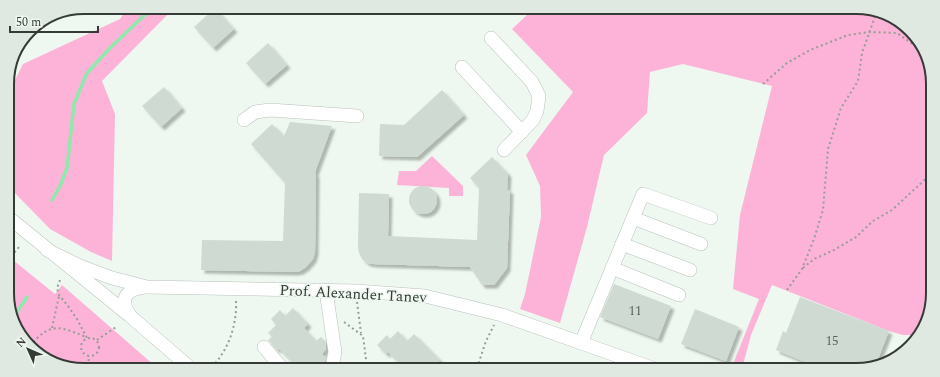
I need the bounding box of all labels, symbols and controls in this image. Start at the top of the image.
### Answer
scale bar [10,8,98,34]
text: 50 m [16,13,41,32]
street label: Prof. Alexander Tanev [279,279,428,309]
house number: 11 [629,301,642,321]
north arrow [8,329,48,369]
house number: 15 [826,331,839,351]
text: N [12,333,30,351]

